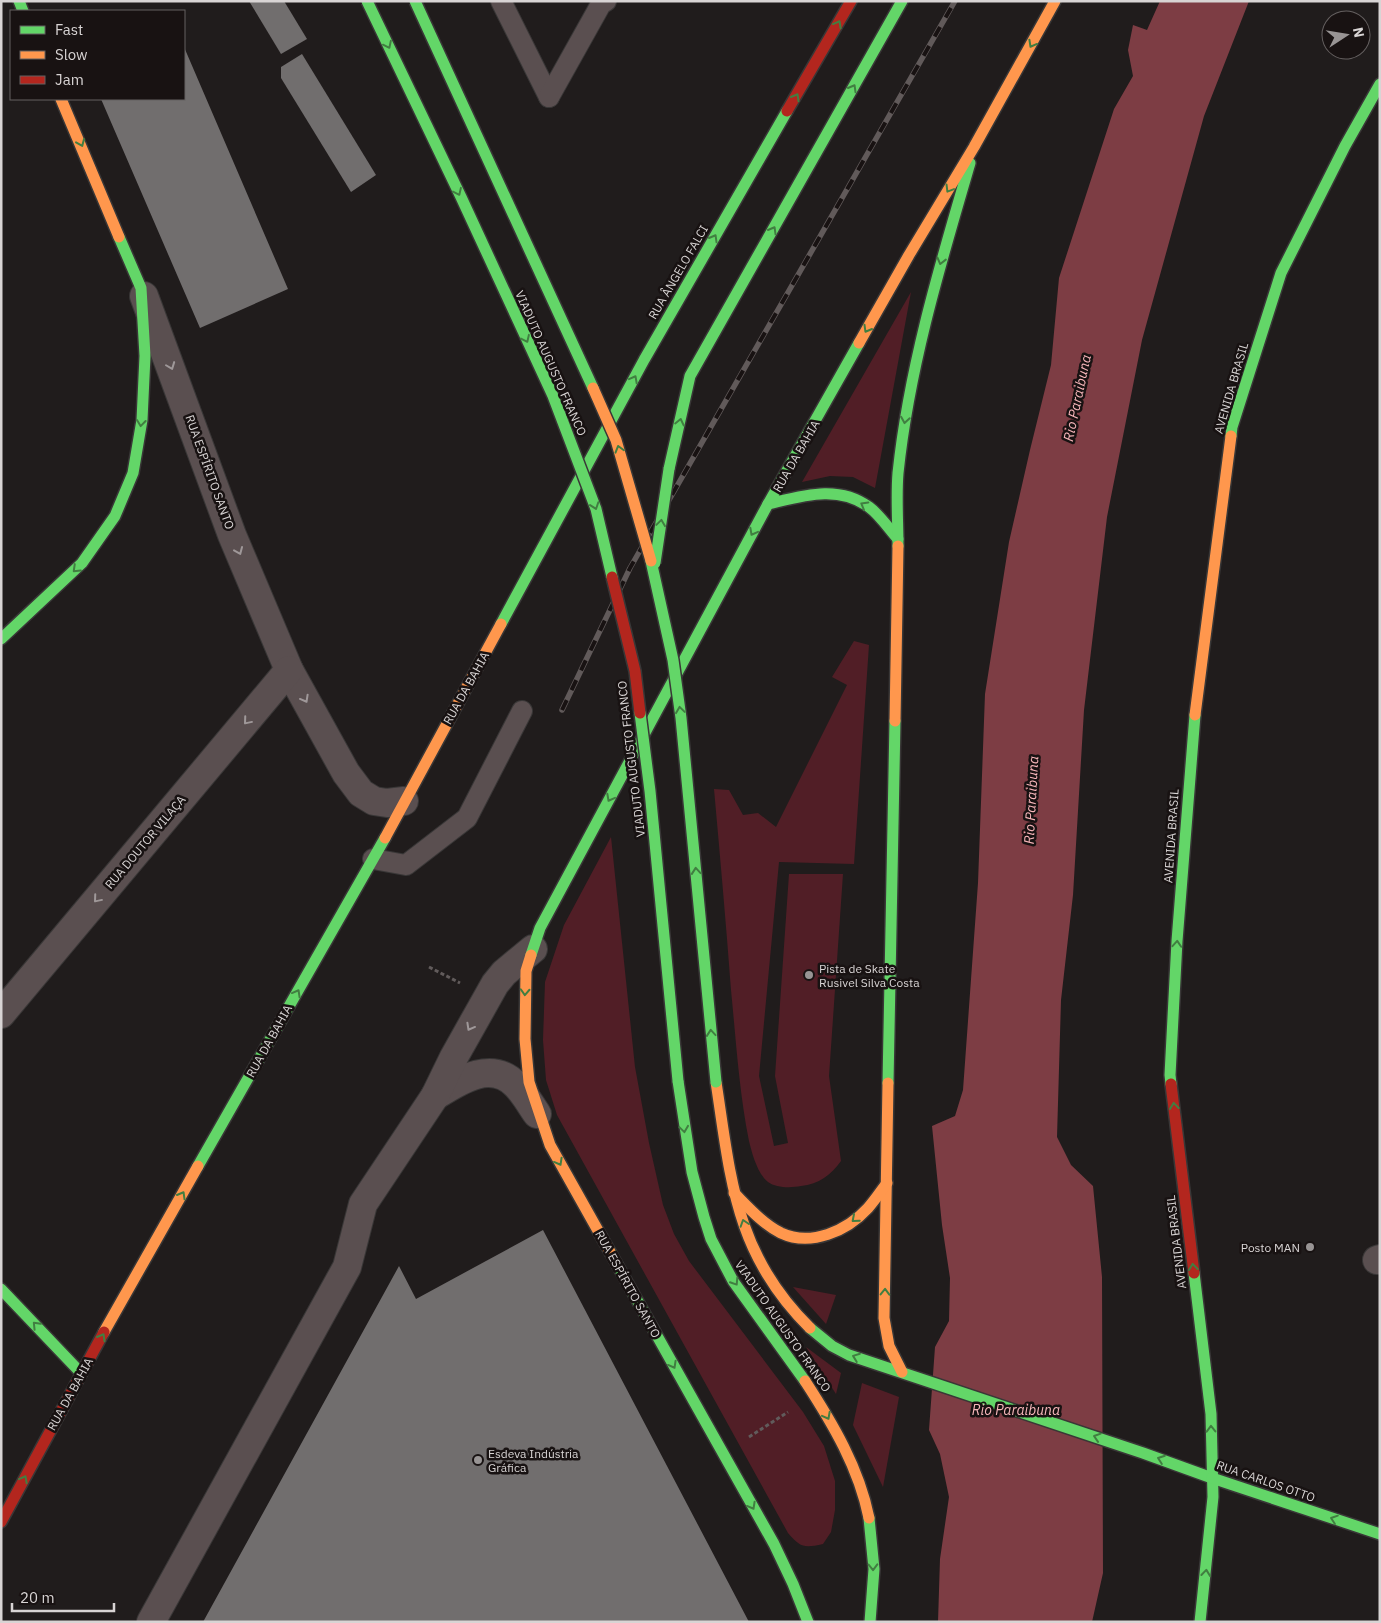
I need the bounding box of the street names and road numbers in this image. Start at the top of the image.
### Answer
street label: RUA ÂNGELO FALCI [645,222,711,322]
street label: VIADUTO AUGUSTO FRANCO [512,288,590,438]
street label: AVENIDA BRASIL [1211,341,1251,435]
street label: RUA ESPÍRITO SANTO [182,413,238,531]
street label: RUA DA BAHIA [769,417,823,495]
street label: RUA DA BAHIA [440,649,492,727]
street label: VIADUTO AUGUSTO FRANCO [614,680,648,838]
street label: AVENIDA BRASIL [1160,788,1182,884]
street label: RUA DOUTOR VILAÇA [102,792,189,892]
street label: RUA DA BAHIA [243,1002,295,1080]
street label: AVENIDA BRASIL [1163,1194,1189,1290]
street label: RUA ESPÍRITO SANTO [592,1228,664,1340]
street label: VIADUTO AUGUSTO FRANCO [732,1257,834,1395]
street label: RUA DA BAHIA [44,1355,96,1433]
street label: RUA CARLOS OTTO [1215,1457,1317,1505]

